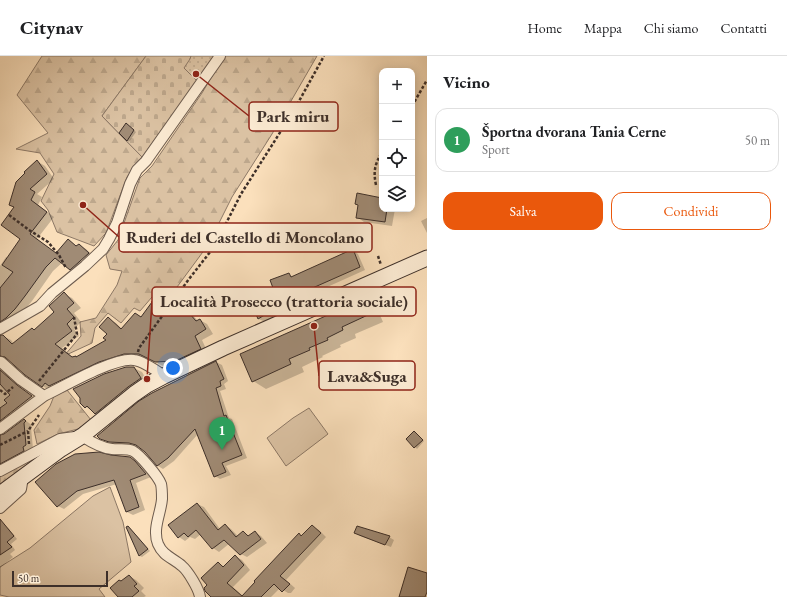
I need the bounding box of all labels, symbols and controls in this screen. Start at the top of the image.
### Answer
text: Citynav [20,15,83,40]
text: Home [527,19,562,37]
text: Mappa [584,19,622,37]
text: Chi siamo [644,19,699,37]
text: Contatti [721,19,767,37]
map controls [379,68,415,212]
button: + [379,68,415,104]
text: Vicino [443,71,490,93]
callout: Park miru [249,102,338,131]
button: − [379,104,415,140]
text: Park miru [257,105,330,127]
text: Športna dvorana Tania Cerne [482,122,666,141]
text: 1 [454,132,460,149]
text: 50 m [745,132,770,149]
button: locate [379,140,415,176]
text: Sport [482,141,510,158]
button: layers [379,176,415,212]
button: Salva [443,192,603,230]
button: Condividi [611,192,771,230]
callout: Ruderi del Castello di Moncolano [119,223,372,252]
text: Ruderi del Castello di Moncolano [126,226,364,248]
callout: Località Prosecco (trattoria sociale) [152,287,416,316]
text: Località Prosecco (trattoria sociale) [160,290,408,312]
your location [163,358,183,378]
callout: Lava&Suga [319,361,415,390]
text: Lava&Suga [327,365,407,387]
pin: 1 [209,417,235,450]
scale bar [12,569,108,588]
text: 50 m [18,571,39,585]

